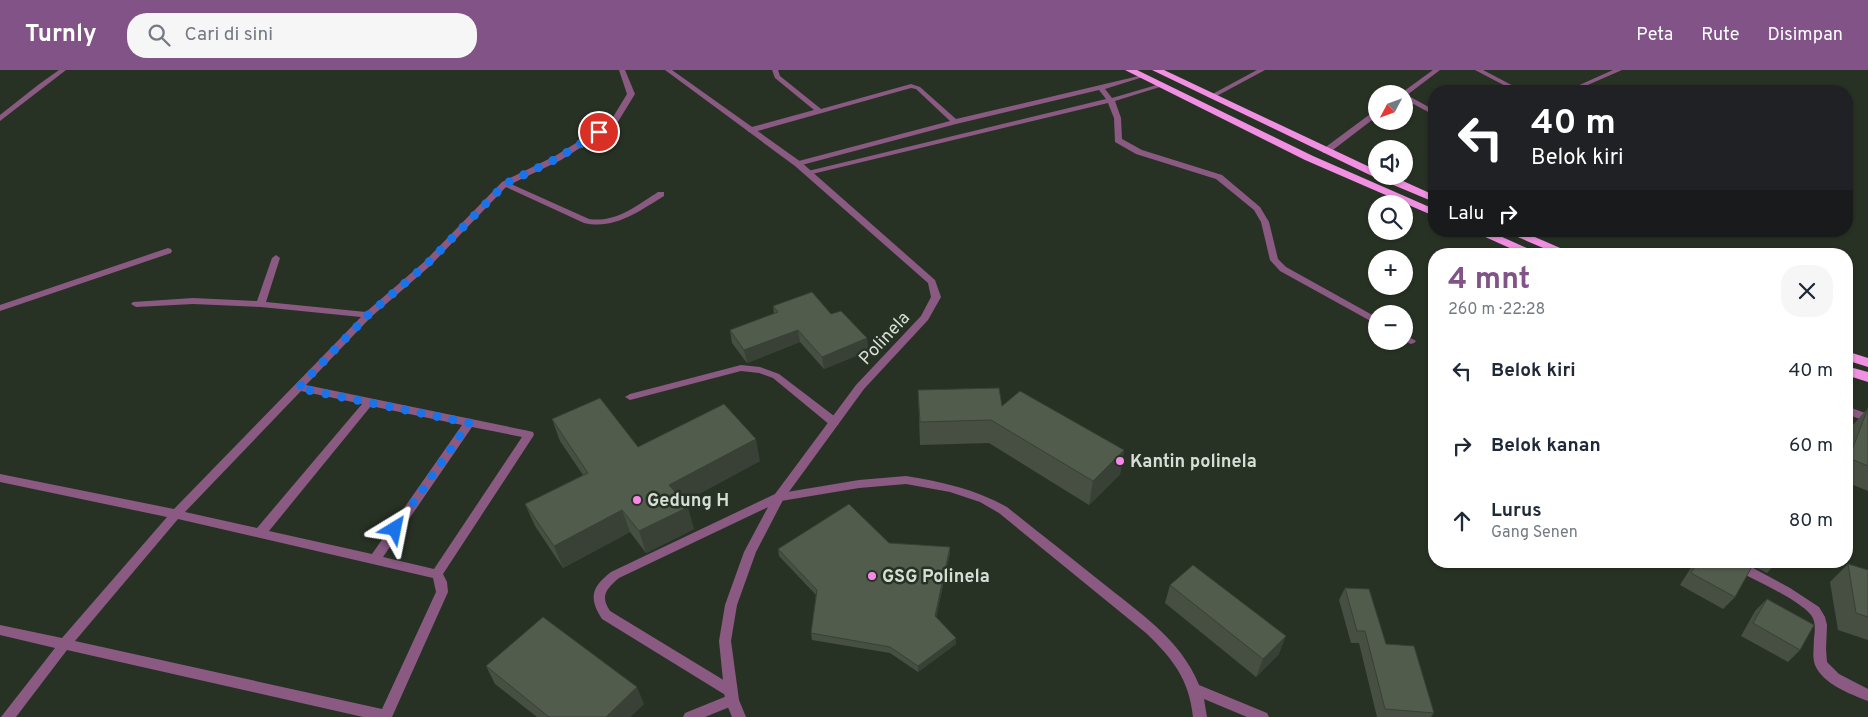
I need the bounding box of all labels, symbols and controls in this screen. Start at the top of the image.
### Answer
search box [127,13,477,58]
text: Turnly [25,20,97,50]
icon: search [145,21,173,49]
text: Cari di sini [185,23,273,47]
text: Peta [1636,24,1673,47]
text: Rute [1701,24,1739,47]
text: Disimpan [1767,24,1843,47]
north arrow [1368,85,1412,130]
map controls [1368,85,1413,350]
text: 40 m [1531,102,1616,146]
icon: left [1448,105,1513,170]
pin [578,111,620,153]
icon: arrive [585,118,613,146]
button: sound [1368,140,1413,185]
text: Belok kiri [1531,145,1624,172]
button: search [1368,195,1413,240]
icon: right [1494,200,1522,228]
text: Lalu [1448,202,1484,226]
button: + [1368,250,1413,295]
text: 4 mnt [1448,262,1530,299]
button: close [1781,265,1833,317]
text: 260 m · 22:28 [1448,300,1545,320]
button: − [1368,305,1413,350]
street label: Polinela [855,307,916,371]
icon: left [1448,357,1476,385]
text: Belok kiri [1491,359,1576,383]
text: 40 m [1788,359,1833,383]
icon: right [1448,432,1476,460]
text: Belok kanan [1491,434,1601,458]
text: 60 m [1789,434,1833,458]
place label: Kantin polinela [1130,451,1257,474]
marker: Kantin polinela [1114,455,1126,467]
place label: Gedung H [647,490,729,513]
marker: Gedung H [631,494,643,506]
text: Lurus [1491,499,1542,523]
position arrow [368,502,420,554]
icon: ahead [1448,507,1476,535]
text: 80 m [1789,509,1833,533]
text: Gang Senen [1491,523,1578,543]
place label: GSG Polinela [882,566,990,589]
marker: GSG Polinela [866,570,878,582]

